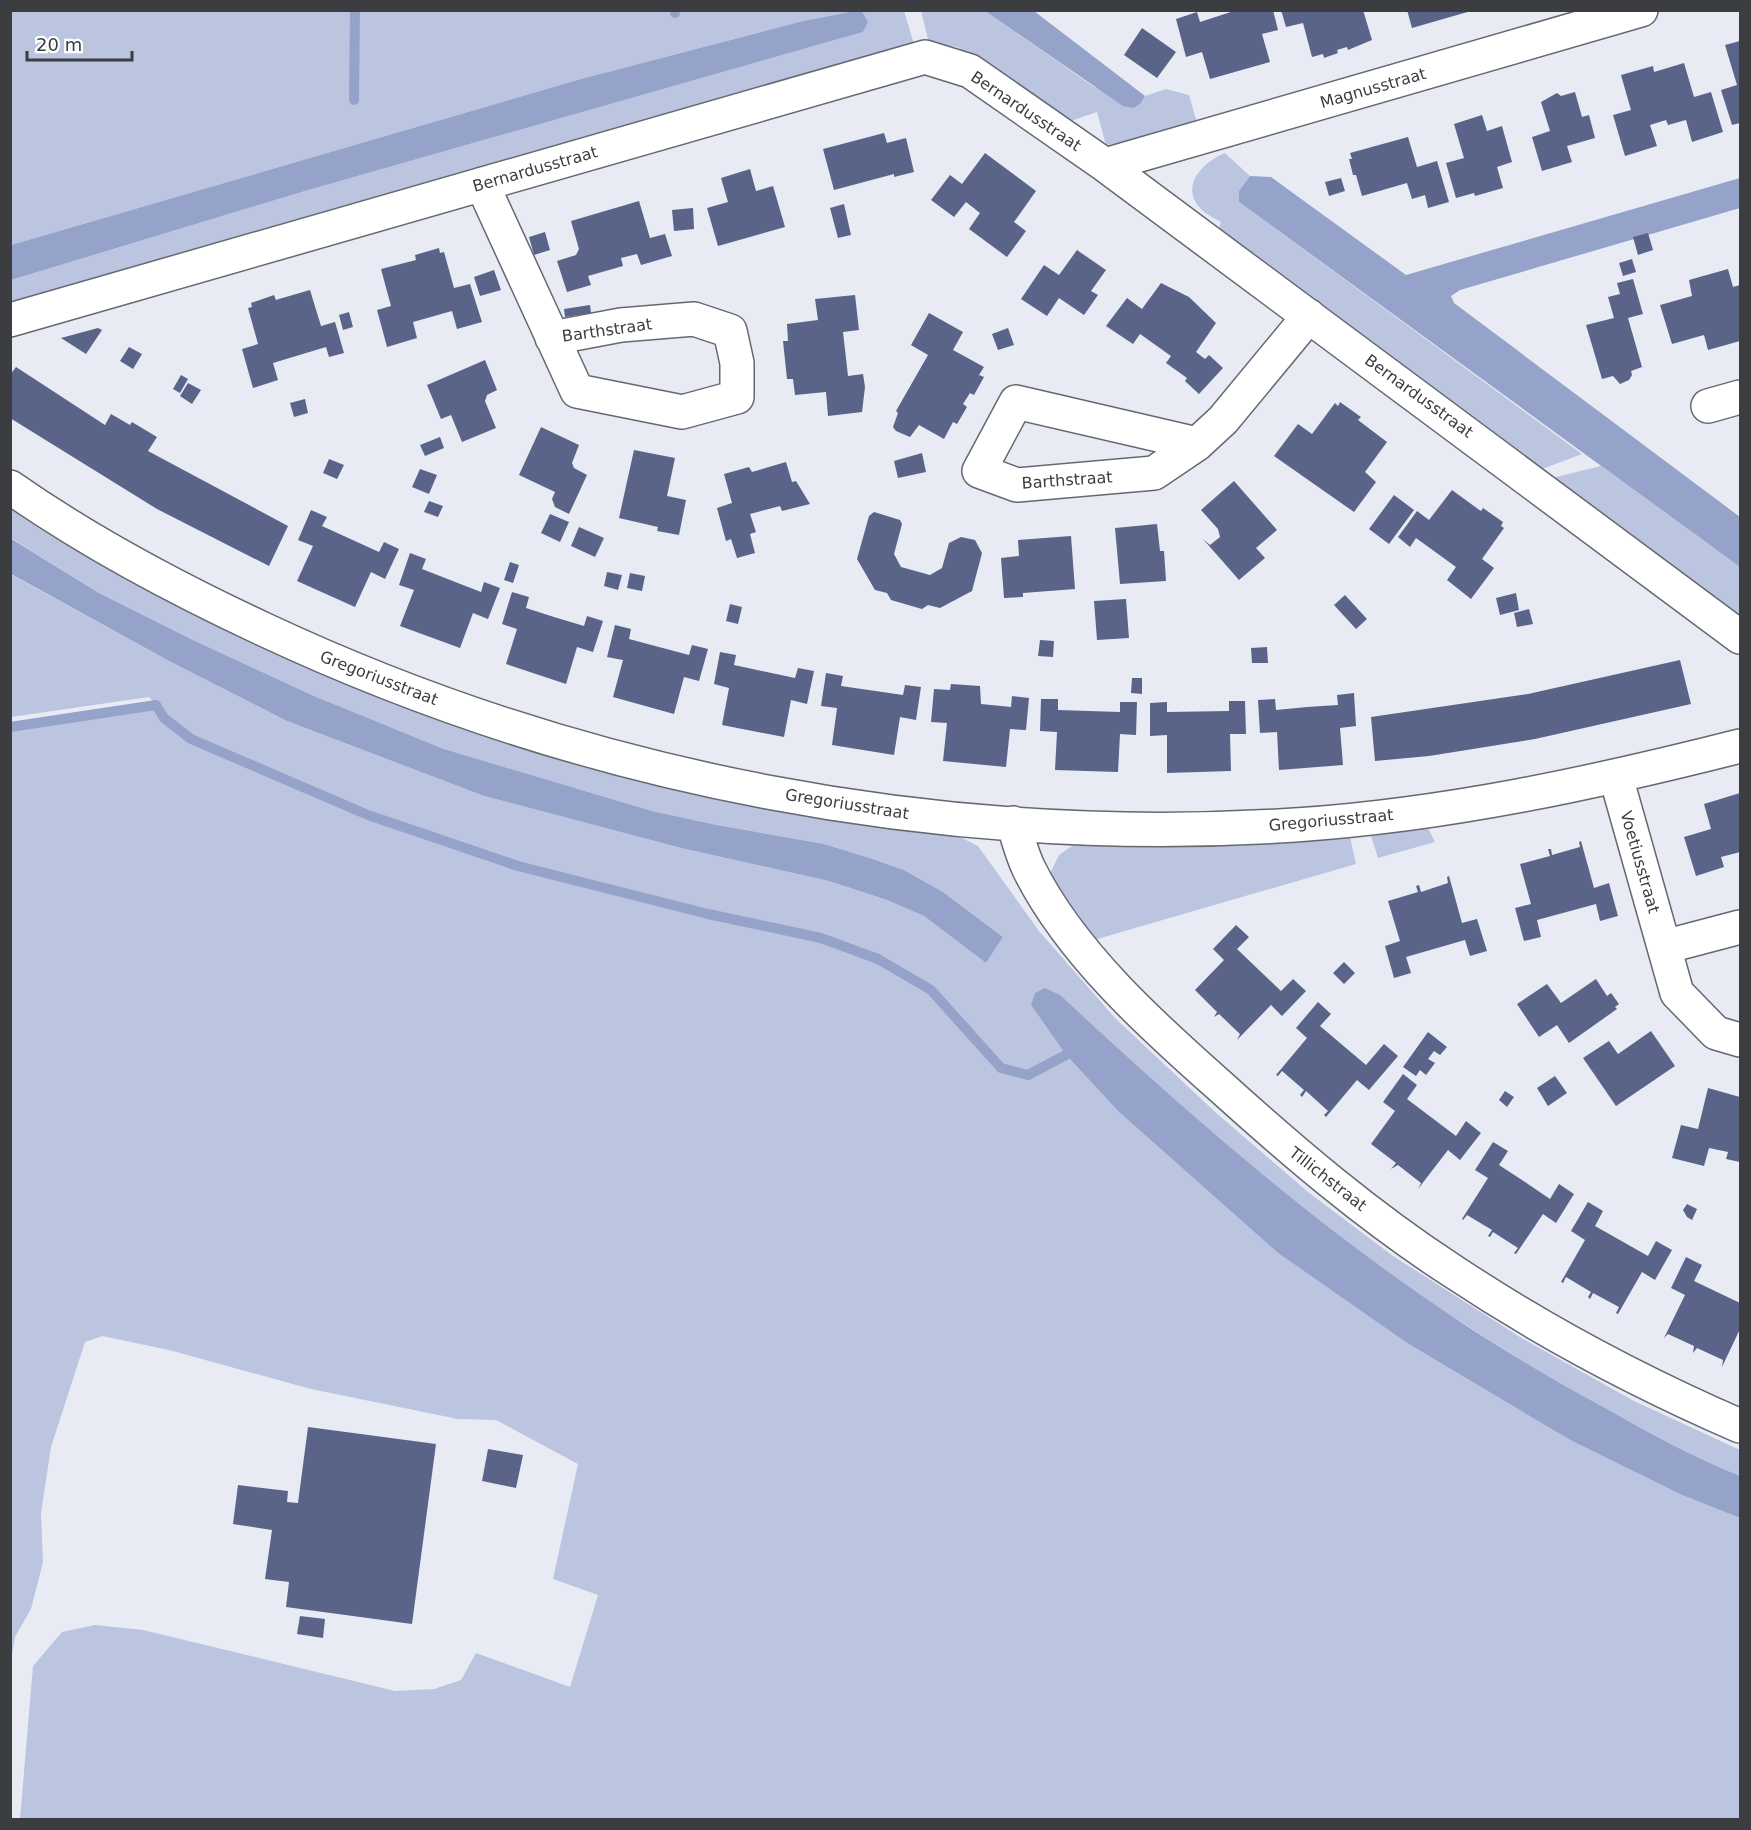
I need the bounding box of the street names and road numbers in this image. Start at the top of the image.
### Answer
street label: Magnusstraat [1318,64,1428,112]
street label: Bernardusstraat [967,67,1085,155]
street label: Bernardusstraat [470,142,600,196]
street label: Barthstraat [561,314,653,346]
street label: Bernardusstraat [1361,350,1477,442]
street label: Barthstraat [1021,467,1113,493]
street label: Gregoriusstraat [317,647,441,709]
street label: Gregoriusstraat [784,785,910,823]
street label: Gregoriusstraat [1268,805,1394,835]
street label: Voetiusstraat [1616,809,1664,915]
street label: Tillichstraat [1285,1142,1371,1215]

